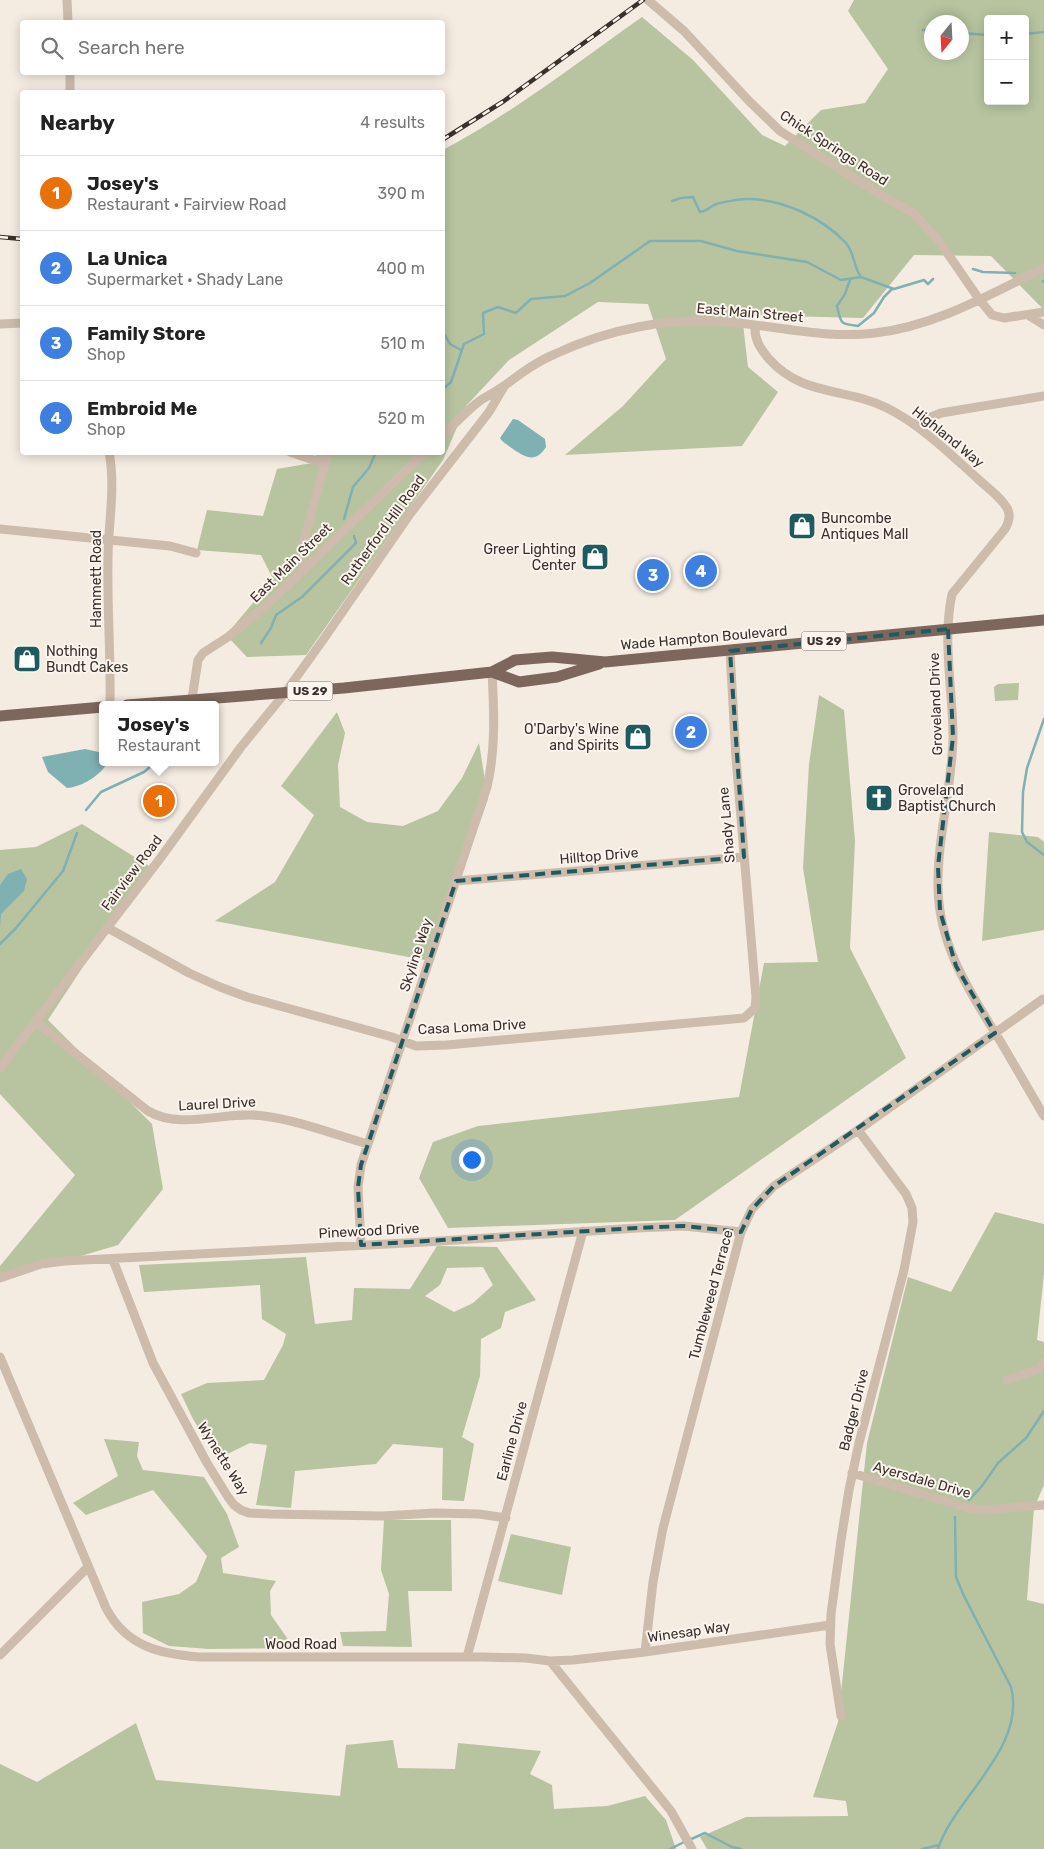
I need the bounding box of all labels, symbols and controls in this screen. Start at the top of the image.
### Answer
north arrow [924,15,969,60]
map controls [984,15,1029,105]
button: + [984,15,1029,60]
search box [20,20,445,75]
icon: search [38,34,66,62]
text: Search here [78,36,185,59]
button: − [984,60,1029,105]
street label: Chick Springs Road [777,107,891,189]
text: Nearby [40,110,115,135]
text: 4 results [360,113,425,132]
text: Josey's [87,172,159,195]
text: 1 [52,184,60,203]
text: 390 m [378,184,425,203]
text: Restaurant · Fairview Road [87,195,286,214]
text: La Unica [87,247,167,270]
text: 2 [51,259,61,278]
text: 400 m [377,259,425,278]
text: Supermarket · Shady Lane [87,270,283,289]
street label: East Main Street [696,300,804,326]
text: Family Store [87,322,206,345]
text: 3 [51,334,61,353]
text: 510 m [381,334,425,353]
text: Shop [87,345,125,364]
text: Embroid Me [87,397,197,420]
street label: Highland Way [909,403,988,471]
text: 4 [51,409,61,428]
text: 520 m [378,409,425,428]
text: Shop [87,420,125,439]
street label: Rutherford Hill Road [337,472,429,588]
place label: Buncombe Antiques Mall [821,510,908,543]
shop icon: Buncombe Antiques Mall [787,511,817,541]
street label: East Main Street [247,519,336,606]
street label: Hammett Road [88,530,105,628]
place label: Greer Lighting Center [483,541,577,574]
shop icon: Greer Lighting Center [580,542,610,572]
pin: 4 [685,552,717,590]
pin: 3 [637,556,669,594]
street label: Wade Hampton Boulevard [620,622,788,654]
road number: US 29 [802,631,846,650]
place label: Nothing Bundt Cakes [46,643,128,676]
shop icon: Nothing Bundt Cakes [12,644,42,674]
street label: Groveland Drive [926,652,946,756]
road number: US 29 [288,681,332,700]
popup [99,701,219,766]
text: Josey's [118,713,189,736]
pin: 2 [675,713,707,751]
place label: O'Darby's Wine and Spirits [524,721,619,754]
shop icon: O'Darby's Wine and Spirits [623,722,653,752]
text: Restaurant [118,736,200,755]
pin: 1 [143,782,175,820]
place label: Groveland Baptist Church [898,782,996,815]
church icon: Groveland Baptist Church [864,783,894,813]
street label: Shady Lane [715,786,739,864]
street label: Fairview Road [98,832,166,914]
street label: Hilltop Drive [559,844,639,868]
street label: Skyline Way [396,916,436,994]
street label: Casa Loma Drive [417,1016,527,1038]
street label: Laurel Drive [178,1093,256,1115]
your location [459,1147,485,1173]
street label: Pinewood Drive [318,1220,420,1242]
street label: Tumbleweed Terrace [685,1228,737,1362]
street label: Badger Drive [836,1367,872,1453]
street label: Earline Drive [493,1399,531,1483]
street label: Wynette Way [194,1419,252,1499]
street label: Ayersdale Drive [871,1458,973,1502]
street label: Winesap Way [646,1618,732,1646]
street label: Wood Road [265,1636,337,1653]

